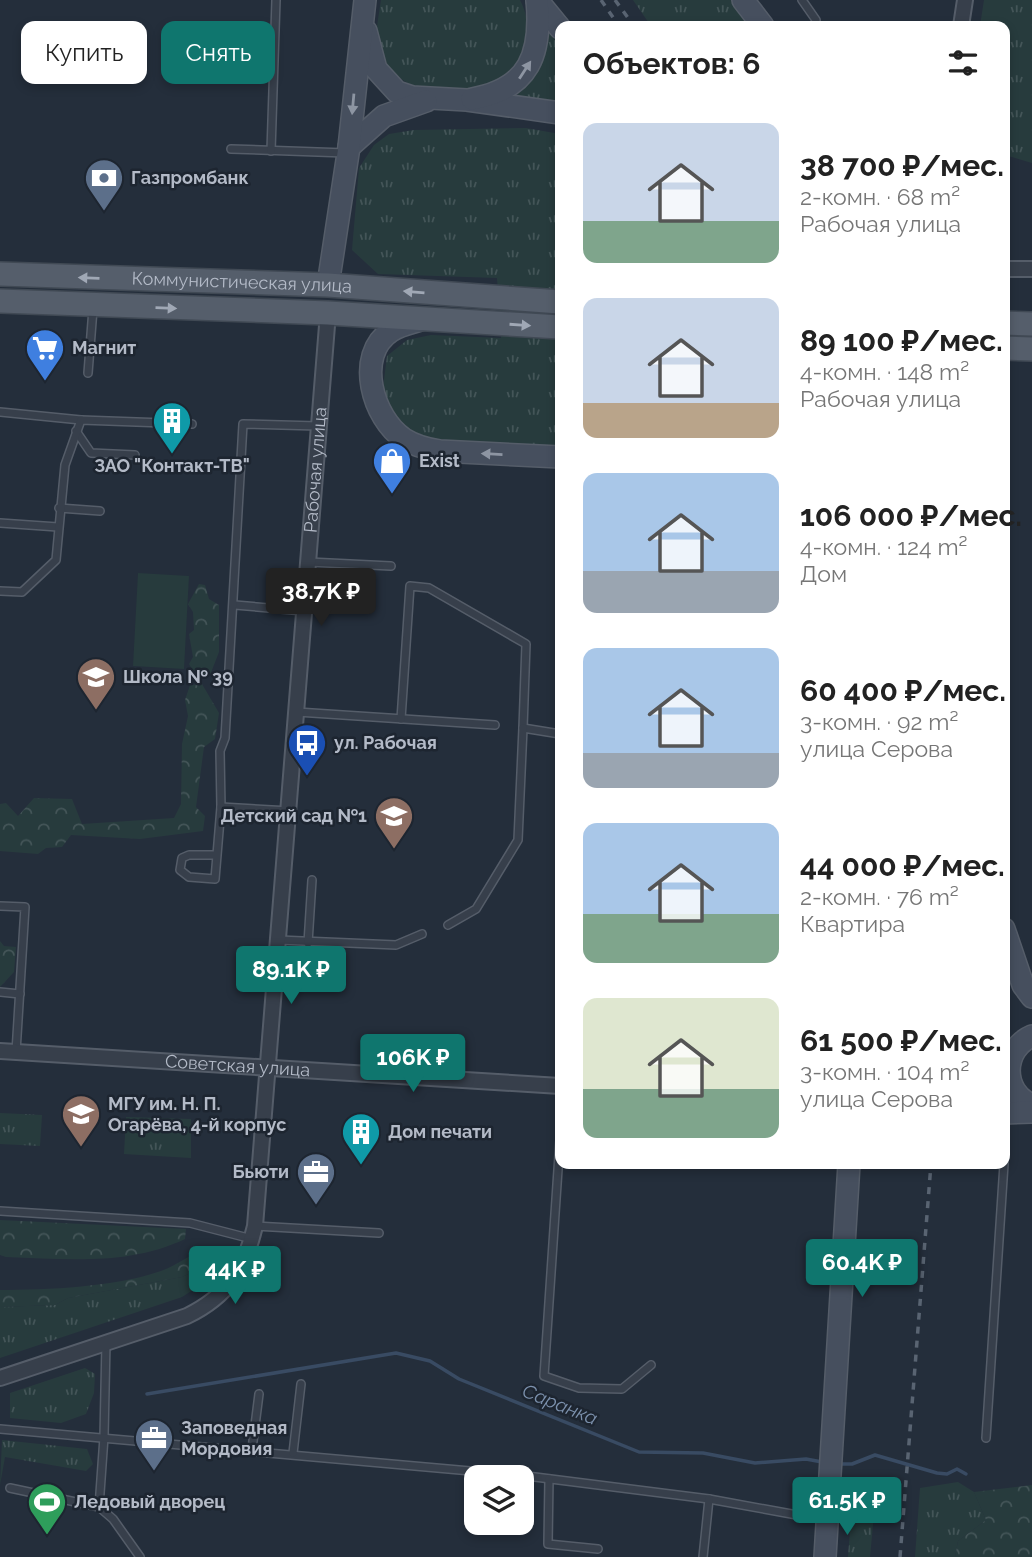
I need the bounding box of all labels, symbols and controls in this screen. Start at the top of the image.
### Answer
chip: Купить [21,21,147,84]
chip: Снять [161,21,275,84]
icon: filters [944,44,982,82]
text: Объектов: 6 [583,46,760,81]
one-way arrow [518,60,531,79]
one-way arrow [347,93,358,115]
text: 38 700 ₽/мес. [800,148,1004,183]
icon: home [639,151,723,235]
bank icon: Газпромбанк [83,157,125,212]
place label: Газпромбанк [131,167,249,188]
text: 2-комн. · 68 m² [800,183,960,210]
text: Рабочая улица [800,210,961,237]
street label: Коммунистическая улица [131,267,353,297]
one-way arrow [78,272,100,283]
one-way arrow [403,286,425,297]
one-way arrow [155,302,177,313]
one-way arrow [509,320,531,331]
text: 89 100 ₽/мес. [800,323,1003,358]
icon: home [639,326,723,410]
supermarket icon: Магнит [24,327,66,382]
place label: Магнит [72,337,136,358]
text: 4-комн. · 148 m² [800,358,969,385]
text: Рабочая улица [800,385,961,412]
building icon: ЗАО "Контакт-ТВ" [151,400,193,455]
street label: Рабочая улица [299,406,330,533]
shop icon: Exist [371,440,413,495]
one-way arrow [481,449,503,460]
place label: Exist [419,450,460,471]
place label: ЗАО "Контакт-ТВ" [94,455,250,476]
text: 106 000 ₽/мес. [800,498,1022,533]
icon: home [639,501,723,585]
text: 4-комн. · 124 m² [800,533,968,560]
text: Дом [800,560,847,587]
pin: 38.7K ₽ [256,568,386,628]
text: 38.7K ₽ [282,577,360,604]
school or university icon: Школа № 39 [75,656,117,711]
place label: Школа № 39 [123,666,233,687]
text: 60 400 ₽/мес. [800,673,1006,708]
icon: home [639,676,723,760]
text: 3-комн. · 92 m² [800,708,958,735]
bus stop icon: ул. Рабочая [286,722,328,777]
place label: ул. Рабочая [334,732,437,753]
text: улица Серова [800,735,953,762]
school or university icon: Детский сад №1 [373,795,415,850]
place label: Детский сад №1 [220,805,367,826]
text: 44 000 ₽/мес. [800,848,1005,883]
icon: home [639,851,723,935]
text: 2-комн. · 76 m² [800,883,959,910]
text: Квартира [800,910,905,937]
pin: 89.1K ₽ [226,946,356,1006]
text: 89.1K ₽ [252,955,330,982]
text: 61 500 ₽/мес. [800,1023,1002,1058]
icon: home [639,1026,723,1110]
pin: 106K ₽ [356,1034,470,1094]
text: 106K ₽ [376,1043,450,1070]
street label: Советская улица [164,1050,311,1080]
text: 3-комн. · 104 m² [800,1058,969,1085]
text: улица Серова [800,1085,953,1112]
school or university icon: МГУ им. Н. П. Огарёва, 4-й корпус [60,1093,102,1148]
place label: МГУ им. Н. П. Огарёва, 4-й корпус [108,1093,286,1135]
building icon: Дом печати [340,1111,382,1166]
place label: Дом печати [388,1121,492,1142]
office icon: Бьюти [295,1151,337,1206]
place label: Бьюти [233,1161,289,1182]
pin: 60.4K ₽ [797,1240,927,1299]
pin: 44K ₽ [186,1246,284,1306]
text: 60.4K ₽ [822,1248,902,1275]
text: 44K ₽ [205,1255,265,1282]
water label: Саранка [519,1379,601,1429]
office icon: Заповедная Мордовия [133,1417,175,1472]
place label: Заповедная Мордовия [181,1417,287,1459]
map controls [464,1465,534,1535]
button: layers [464,1465,534,1535]
pin: 61.5K ₽ [782,1478,912,1537]
sports icon: Ледовый дворец [26,1481,68,1536]
text: 61.5K ₽ [808,1486,886,1513]
place label: Ледовый дворец [74,1491,225,1512]

